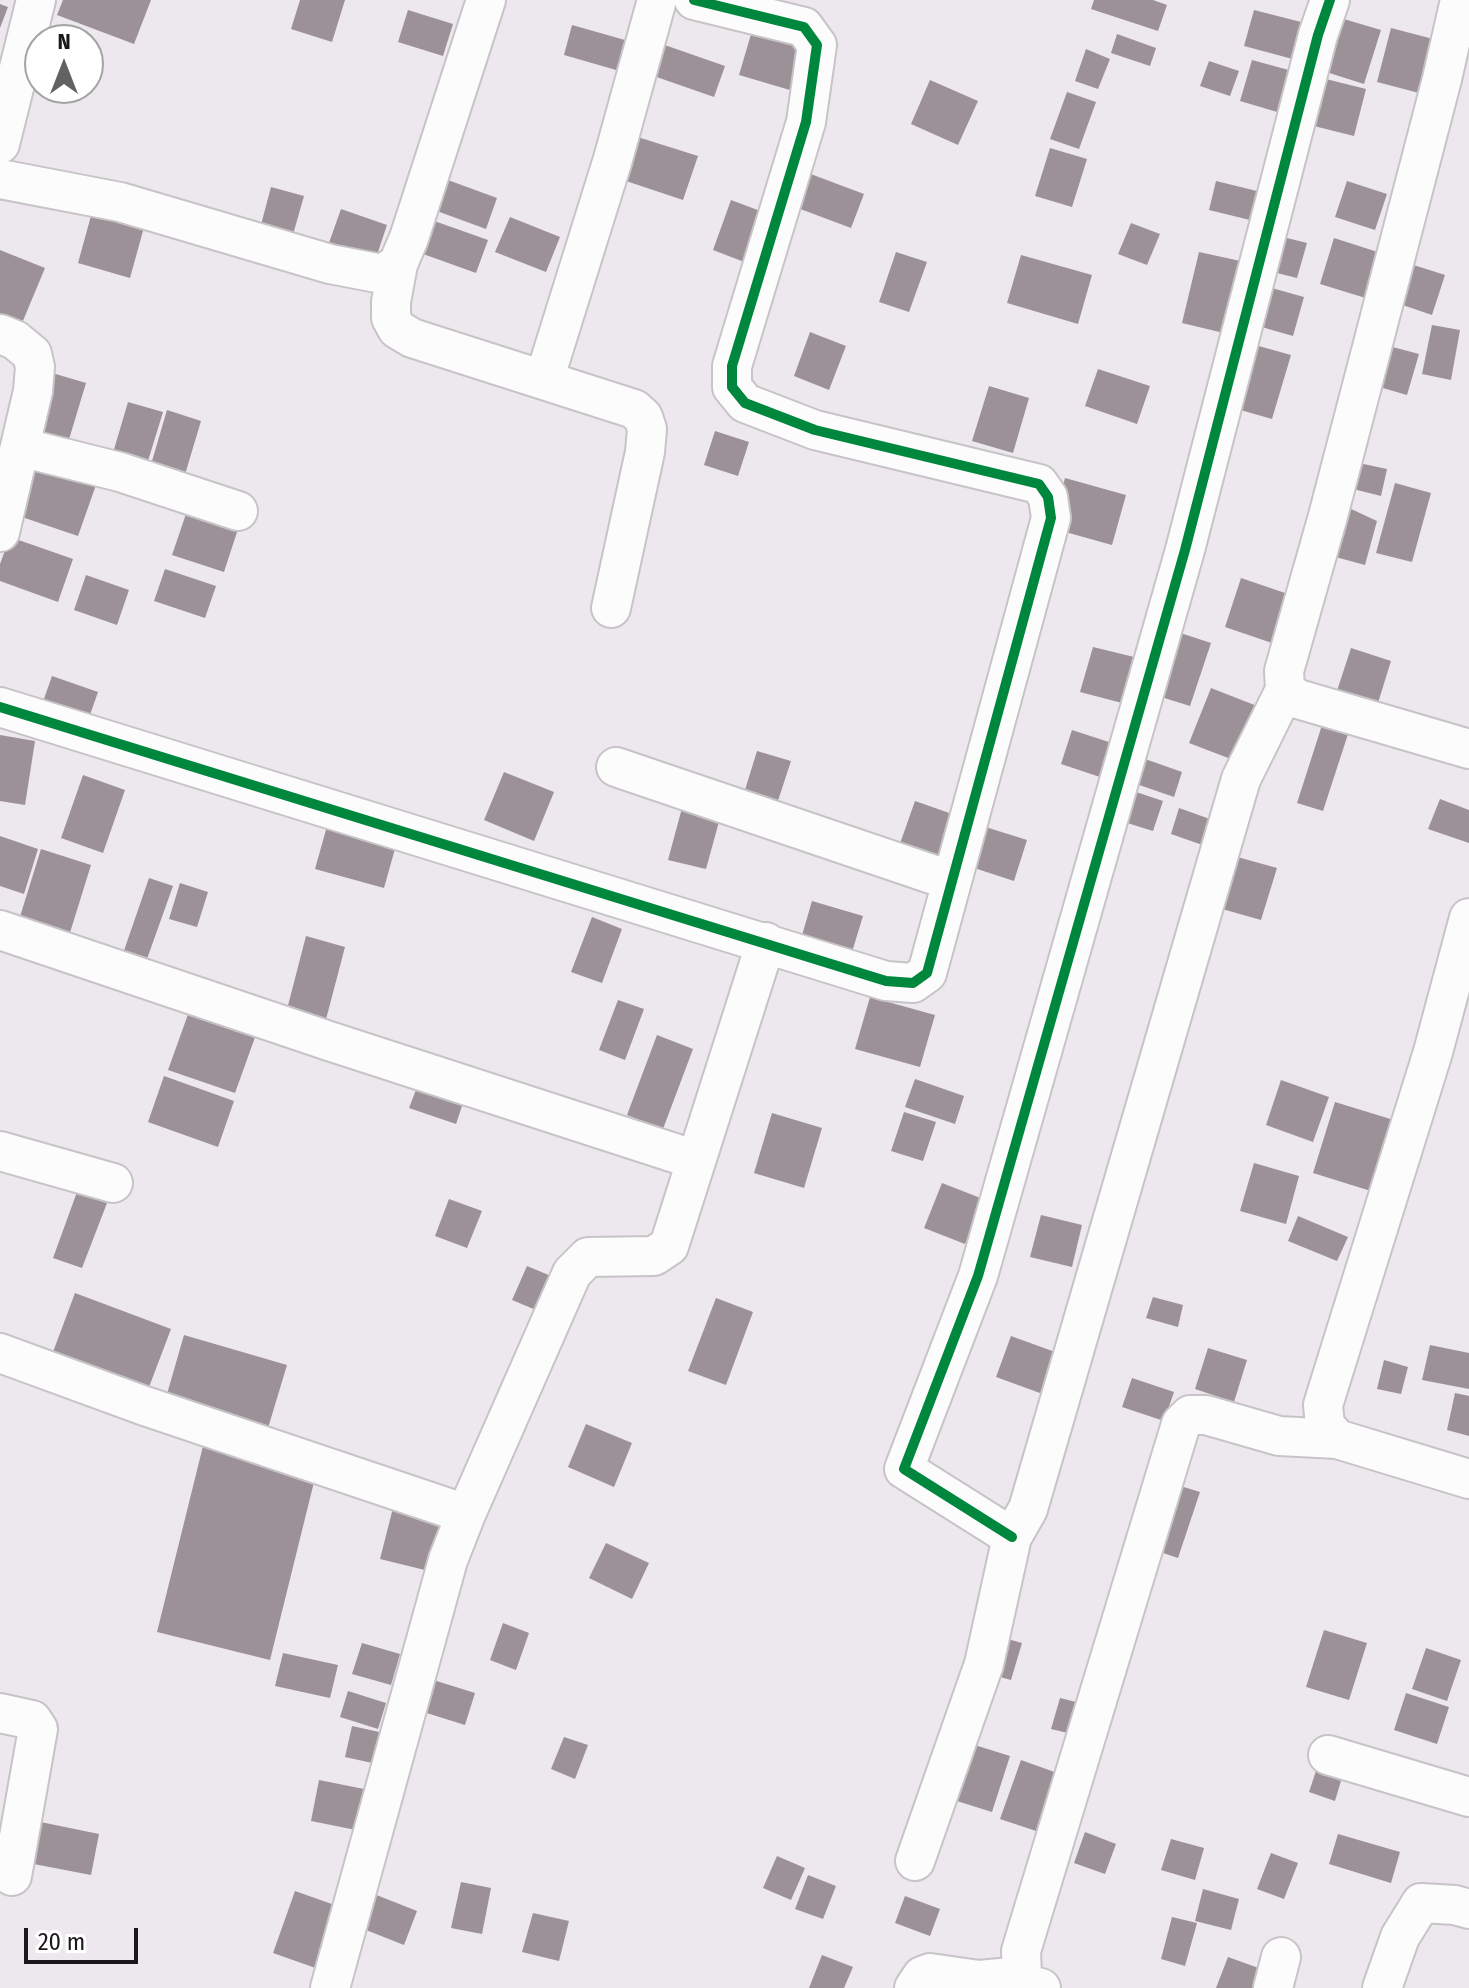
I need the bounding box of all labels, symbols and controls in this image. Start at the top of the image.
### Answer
north arrow [24,24,104,104]
text: N [57,28,71,55]
scale bar [28,1912,142,1962]
text: 20 m [38,1928,85,1956]

